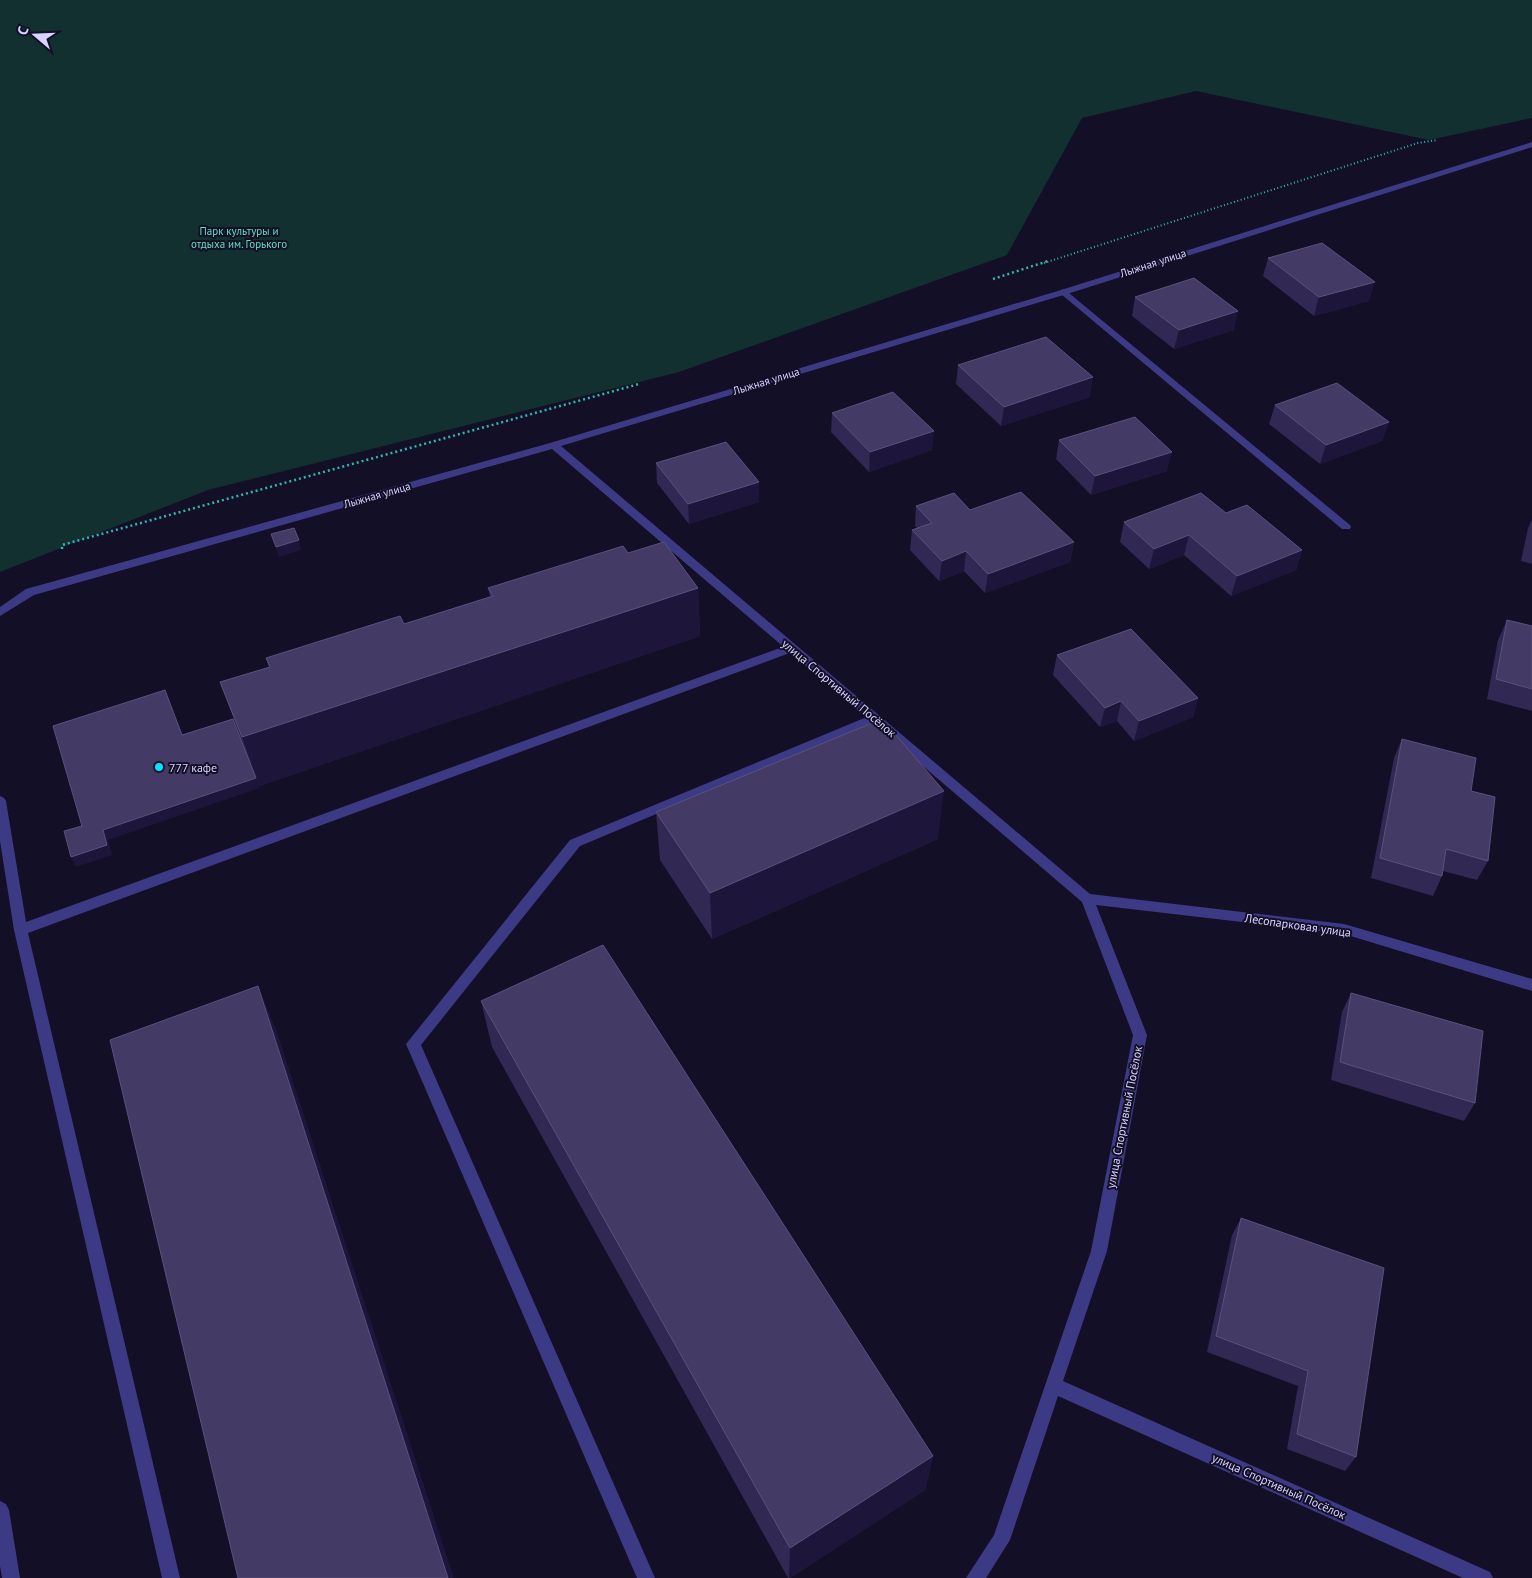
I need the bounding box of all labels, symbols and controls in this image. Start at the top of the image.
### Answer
north arrow [10,10,60,60]
text: С [13,24,33,37]
park label: Парк культуры и отдыха им. Горького [191,224,287,251]
street label: Лыжная улица [1117,246,1188,281]
street label: Лыжная улица [730,364,801,398]
street label: Лыжная улица [341,479,412,512]
street label: улица Спортивный Посёлок [779,636,899,740]
place label: 777 кафе [169,760,217,775]
marker: 777 кафе [153,761,165,773]
street label: Лесопарковая улица [1243,910,1352,940]
street label: улица Спортивный Посёлок [1103,1044,1145,1189]
street label: улица Спортивный Посёлок [1210,1450,1348,1522]

